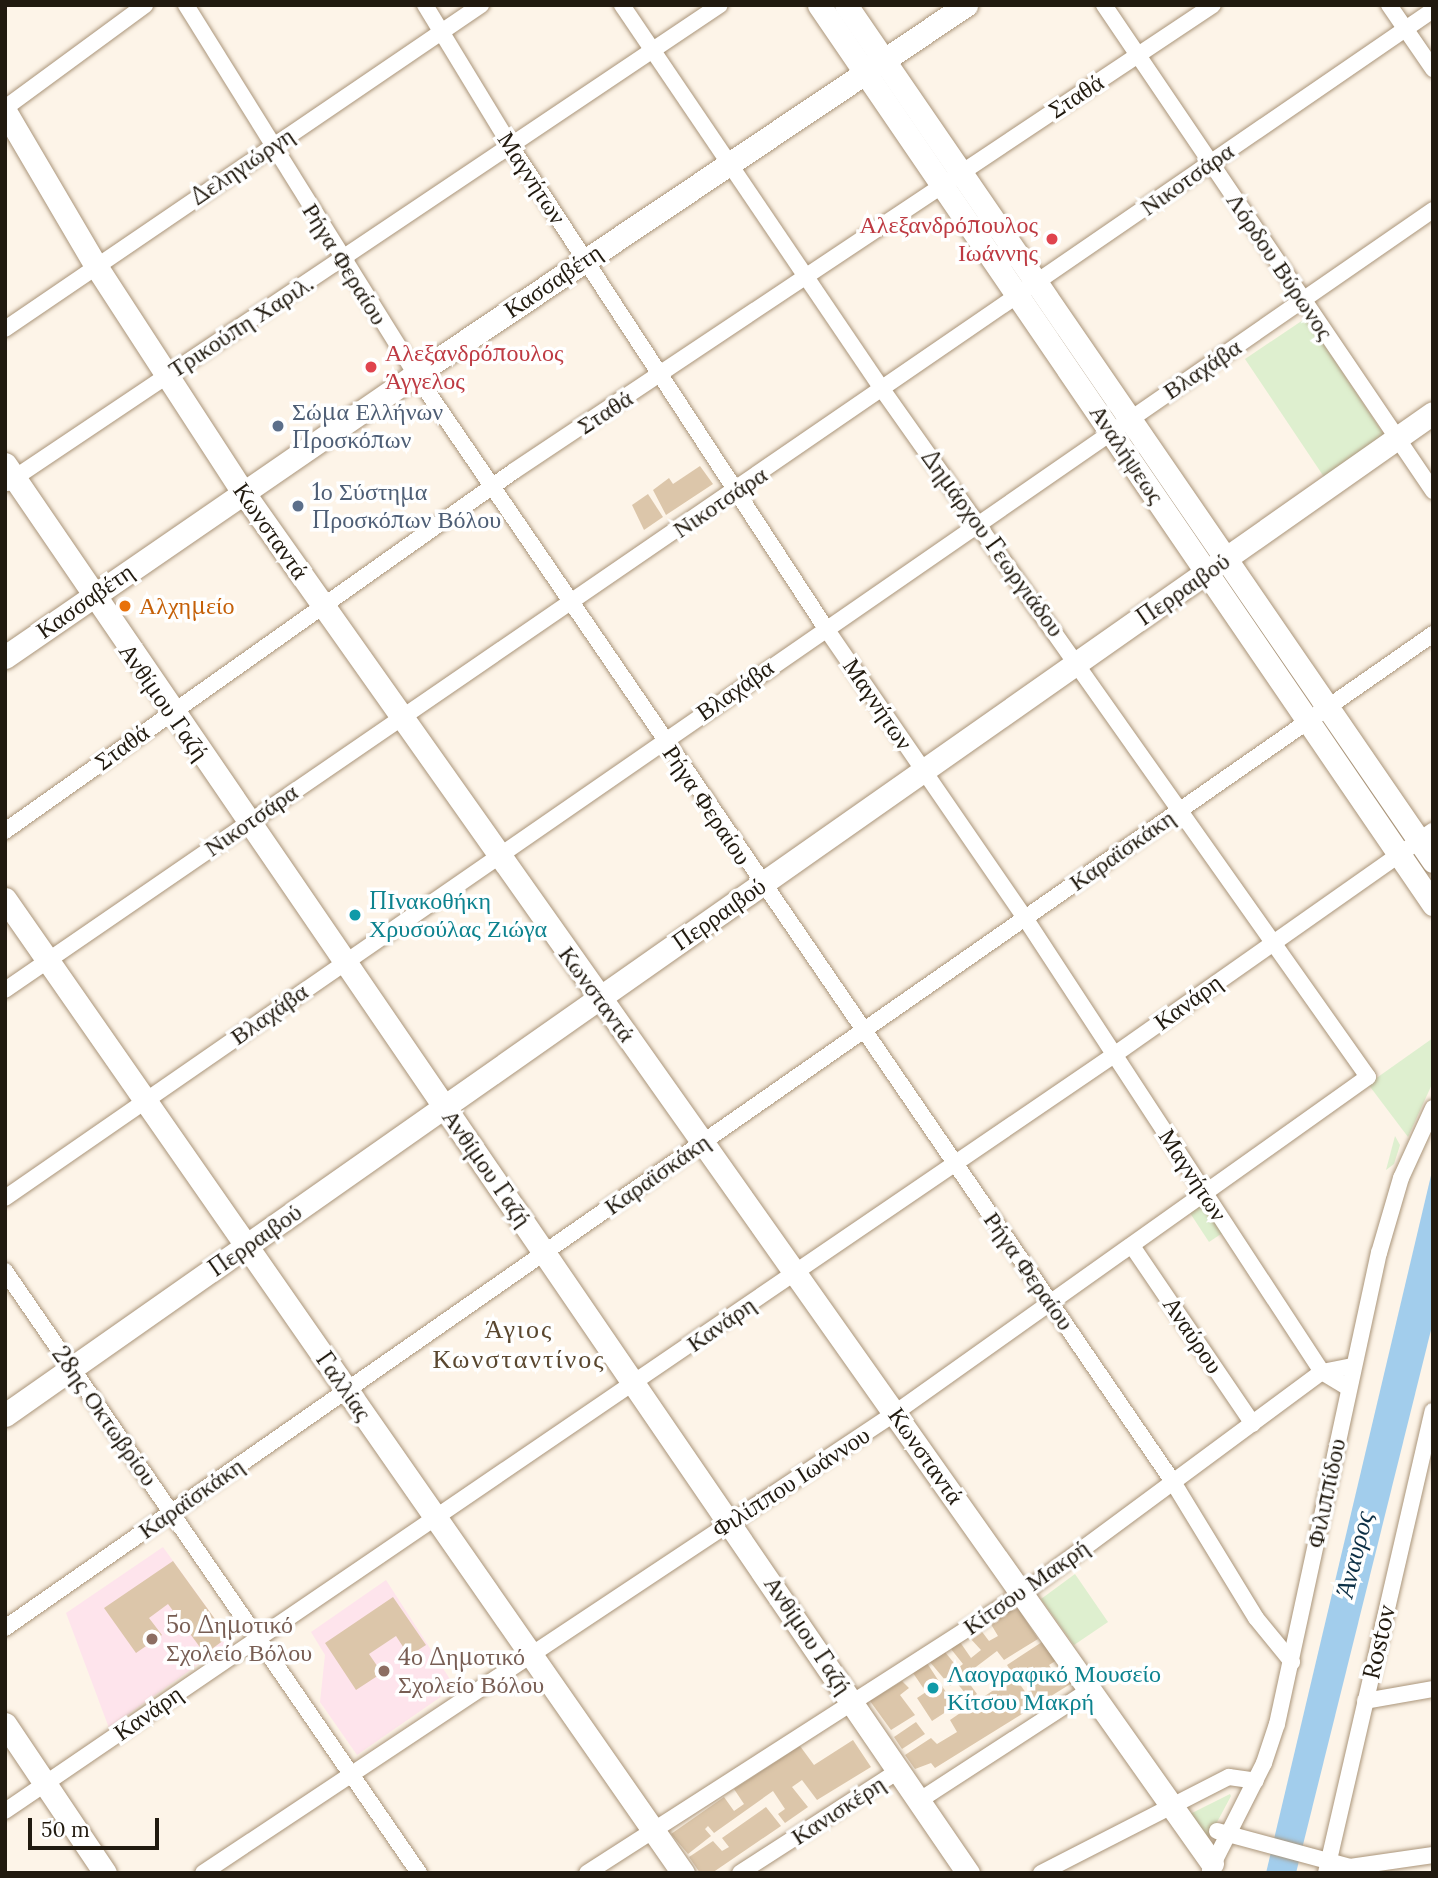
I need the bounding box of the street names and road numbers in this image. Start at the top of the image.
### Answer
street label: Σταθά [1043,68,1109,124]
street label: Δεληγιώργη [185,121,299,211]
street label: Μαγνήτων [492,126,572,230]
street label: Νικοτσάρα [1135,136,1239,222]
street label: Λόρδου Βύρωνος [1220,187,1340,345]
street label: Ρήγα Φεραίου [296,198,394,330]
street label: Κασσαβέτη [499,238,607,324]
street label: Τρικούπη Χαριλ. [163,268,319,384]
street label: Βλαχάβα [1158,333,1246,405]
street label: Σταθά [572,384,638,440]
street label: Αναλήψεως [1083,399,1171,509]
street label: Δημάρχου Γεωργιάδου [915,444,1071,642]
street label: Νικοτσάρα [668,460,772,544]
street label: Κωνσταντά [227,477,315,585]
street label: Περραιβού [1131,546,1235,632]
street label: Κασσαβέτη [31,557,139,645]
street label: Ανθίμου Γαζή [113,638,215,766]
street label: Βλαχάβα [691,653,779,727]
street label: Μαγνήτων [837,653,919,755]
street label: Σταθά [89,718,155,776]
street label: Ρήγα Φεραίου [657,740,757,870]
street label: Νικοτσάρα [199,777,303,863]
street label: Καραϊσκάκη [1064,803,1180,897]
street label: Περραιβού [667,871,771,957]
street label: Κωνσταντά [553,941,641,1047]
street label: Κανάρη [1148,968,1228,1036]
street label: Βλαχάβα [225,977,313,1051]
street label: Ανθίμου Γαζή [436,1104,538,1232]
street label: Μαγνήτων [1153,1123,1233,1227]
street label: Καραϊσκάκη [599,1127,715,1221]
street label: Περραιβού [203,1197,307,1283]
street label: Ρήγα Φεραίου [978,1206,1080,1336]
street label: Κανάρη [681,1290,761,1358]
street label: Αναύρου [1157,1291,1229,1379]
street label: 28ης Οκτωβρίου [46,1341,164,1491]
street label: Γαλλίας [310,1346,378,1426]
street label: Κωνσταντά [882,1402,970,1510]
street label: Φιλίππου Ιωάννου [707,1420,875,1544]
street label: Φιλιππίδου [1300,1436,1352,1550]
street label: Καραϊσκάκη [133,1451,249,1545]
street label: Κίτσου Μακρή [957,1533,1095,1641]
street label: Ανθίμου Γαζή [758,1570,858,1700]
street label: Rostov [1356,1602,1402,1682]
street label: Κανάρη [108,1679,188,1747]
street label: Κανισκέρη [786,1769,890,1851]

